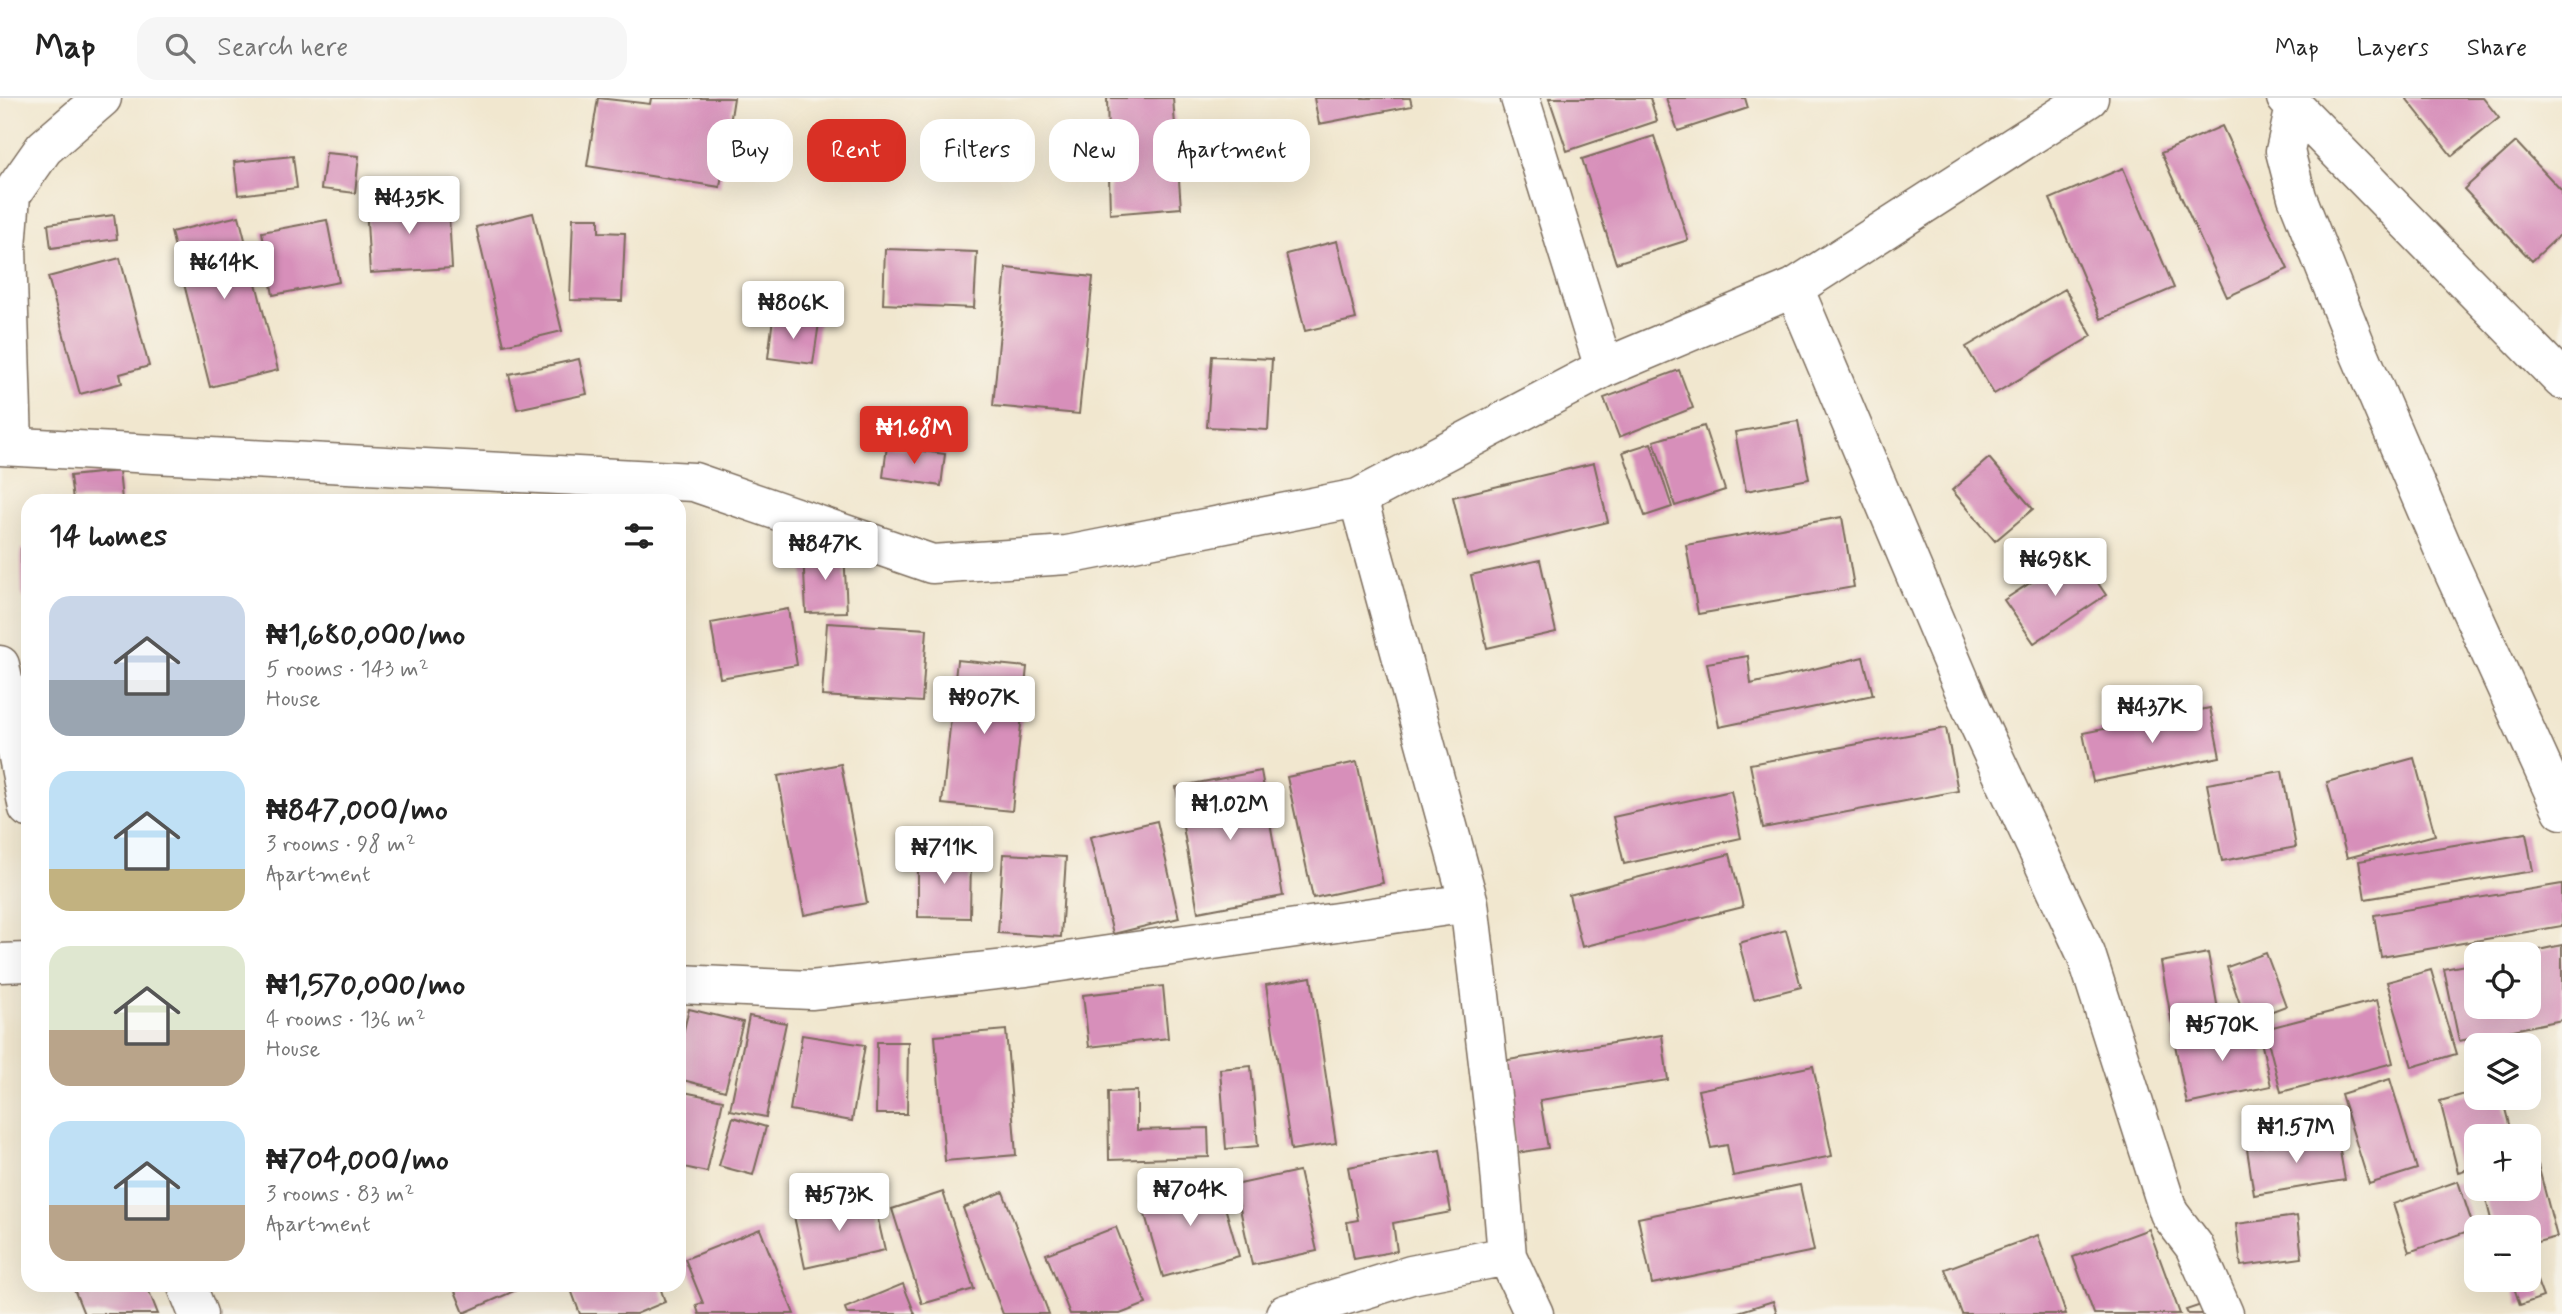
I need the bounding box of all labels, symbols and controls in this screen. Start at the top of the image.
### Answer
search box [137,17,627,80]
text: Map [35,26,95,70]
icon: search [161,29,199,67]
text: Search here [217,31,348,65]
text: Map [2275,33,2319,64]
text: Layers [2357,33,2429,64]
text: Share [2467,33,2527,64]
chip: Buy [707,119,793,182]
chip: Rent [807,119,906,182]
chip: Filters [920,119,1035,182]
chip: New [1049,119,1139,182]
chip: Apartment [1153,119,1310,182]
pin: ₦435K [360,176,458,236]
text: ₦435K [375,184,443,214]
pin: ₦614K [175,242,273,301]
text: ₦614K [190,249,258,279]
pin: ₦806K [744,282,842,341]
text: ₦806K [758,289,828,319]
pin: ₦1.68M [857,406,971,466]
text: ₦1.68M [876,414,952,444]
text: 14 homes [49,517,167,556]
icon: filters [620,517,658,555]
pin: ₦847K [776,522,874,582]
text: ₦847K [789,530,861,560]
pin: ₦698K [2006,538,2104,598]
text: ₦698K [2020,546,2090,576]
text: ₦1,680,000/mo [266,616,465,655]
icon: home [105,624,189,708]
text: 5 rooms · 143 m² [266,655,429,685]
pin: ₦907K [935,676,1033,736]
text: ₦907K [949,684,1019,714]
text: House [266,685,320,715]
pin: ₦437K [2103,686,2201,745]
text: ₦437K [2118,693,2186,723]
pin: ₦1.02M [1173,782,1287,842]
text: ₦1.02M [1192,790,1268,820]
text: ₦847,000/mo [266,791,448,830]
icon: home [105,799,189,883]
pin: ₦711K [895,826,993,886]
text: 3 rooms · 98 m² [266,830,416,860]
text: ₦711K [911,834,977,864]
text: Apartment [266,860,371,890]
map controls [2464,942,2541,1292]
button: locate [2464,942,2541,1019]
text: ₦1,570,000/mo [266,966,465,1005]
icon: home [105,974,189,1058]
pin: ₦570K [2173,1004,2271,1063]
text: 4 rooms · 136 m² [266,1005,426,1035]
text: ₦570K [2186,1011,2258,1041]
button: layers [2464,1033,2541,1110]
text: House [266,1035,320,1065]
pin: ₦1.57M [2239,1105,2353,1165]
text: ₦1.57M [2257,1113,2335,1143]
button: + [2464,1124,2541,1201]
text: ₦704,000/mo [266,1141,449,1180]
icon: home [105,1149,189,1233]
pin: ₦704K [1141,1168,1239,1228]
pin: ₦573K [790,1174,888,1233]
text: ₦704K [1153,1176,1227,1206]
text: 3 rooms · 83 m² [266,1180,414,1210]
text: ₦573K [805,1181,873,1211]
text: Apartment [266,1210,371,1240]
button: − [2464,1215,2541,1292]

